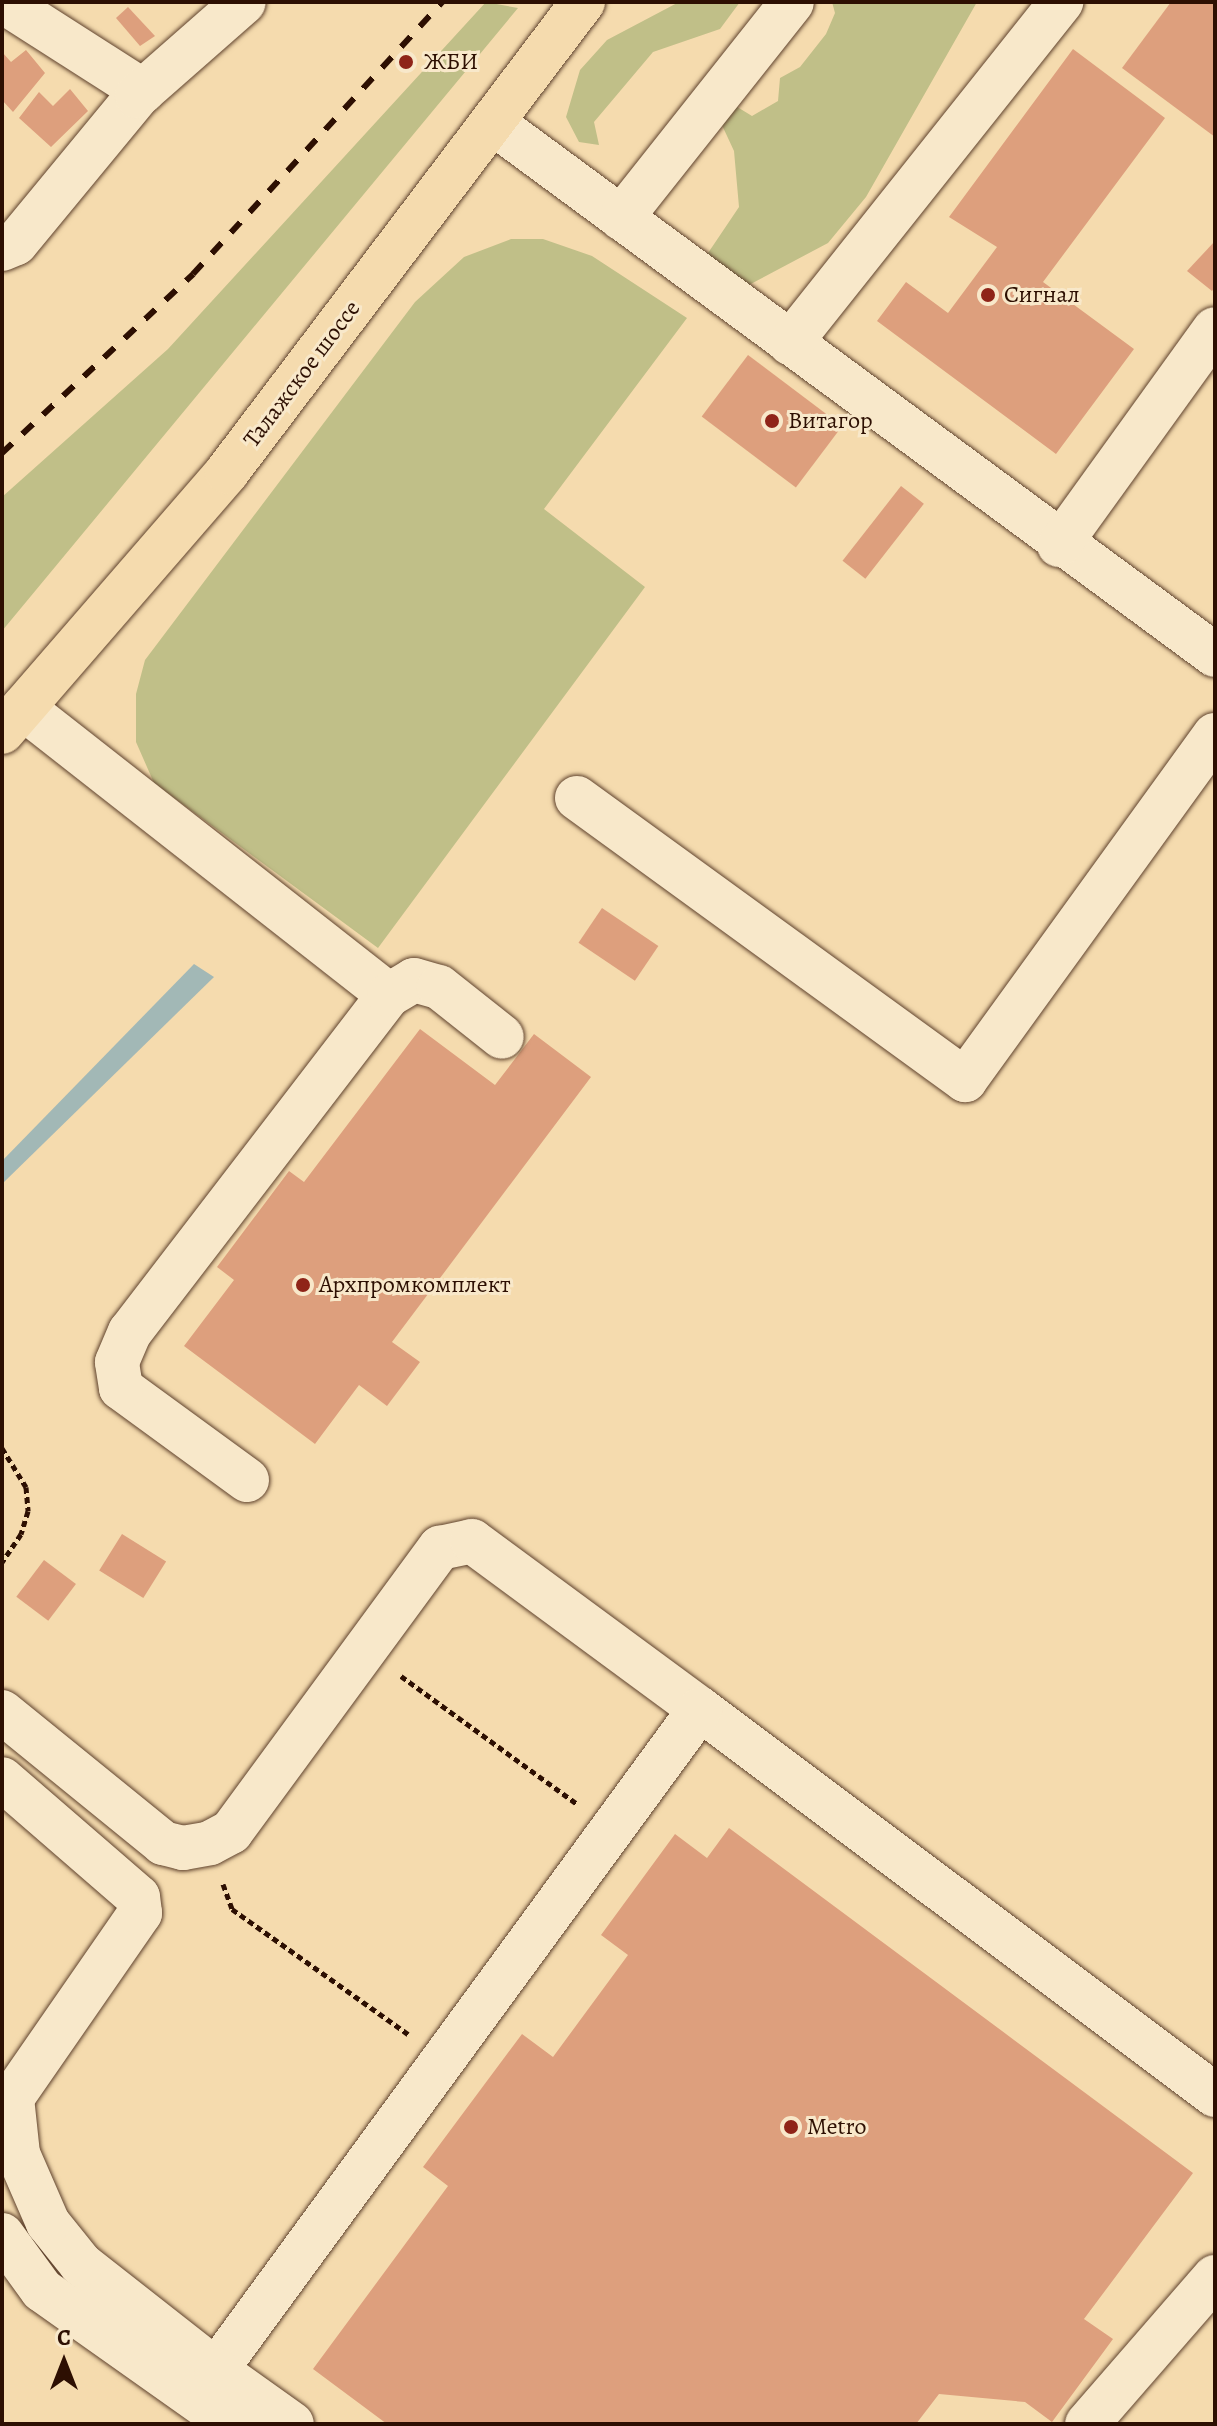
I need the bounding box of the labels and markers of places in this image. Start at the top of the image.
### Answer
place label: ЖБИ [424,48,478,76]
marker: ЖБИ [395,51,417,73]
place label: Сигнал [1004,281,1080,309]
marker: Сигнал [979,286,997,304]
place label: Витагор [788,407,873,435]
marker: Витагор [763,412,781,430]
place label: Архпромкомплект [319,1271,511,1299]
marker: Архпромкомплект [294,1276,312,1294]
place label: Metro [807,2113,866,2141]
marker: Metro [782,2118,800,2136]

